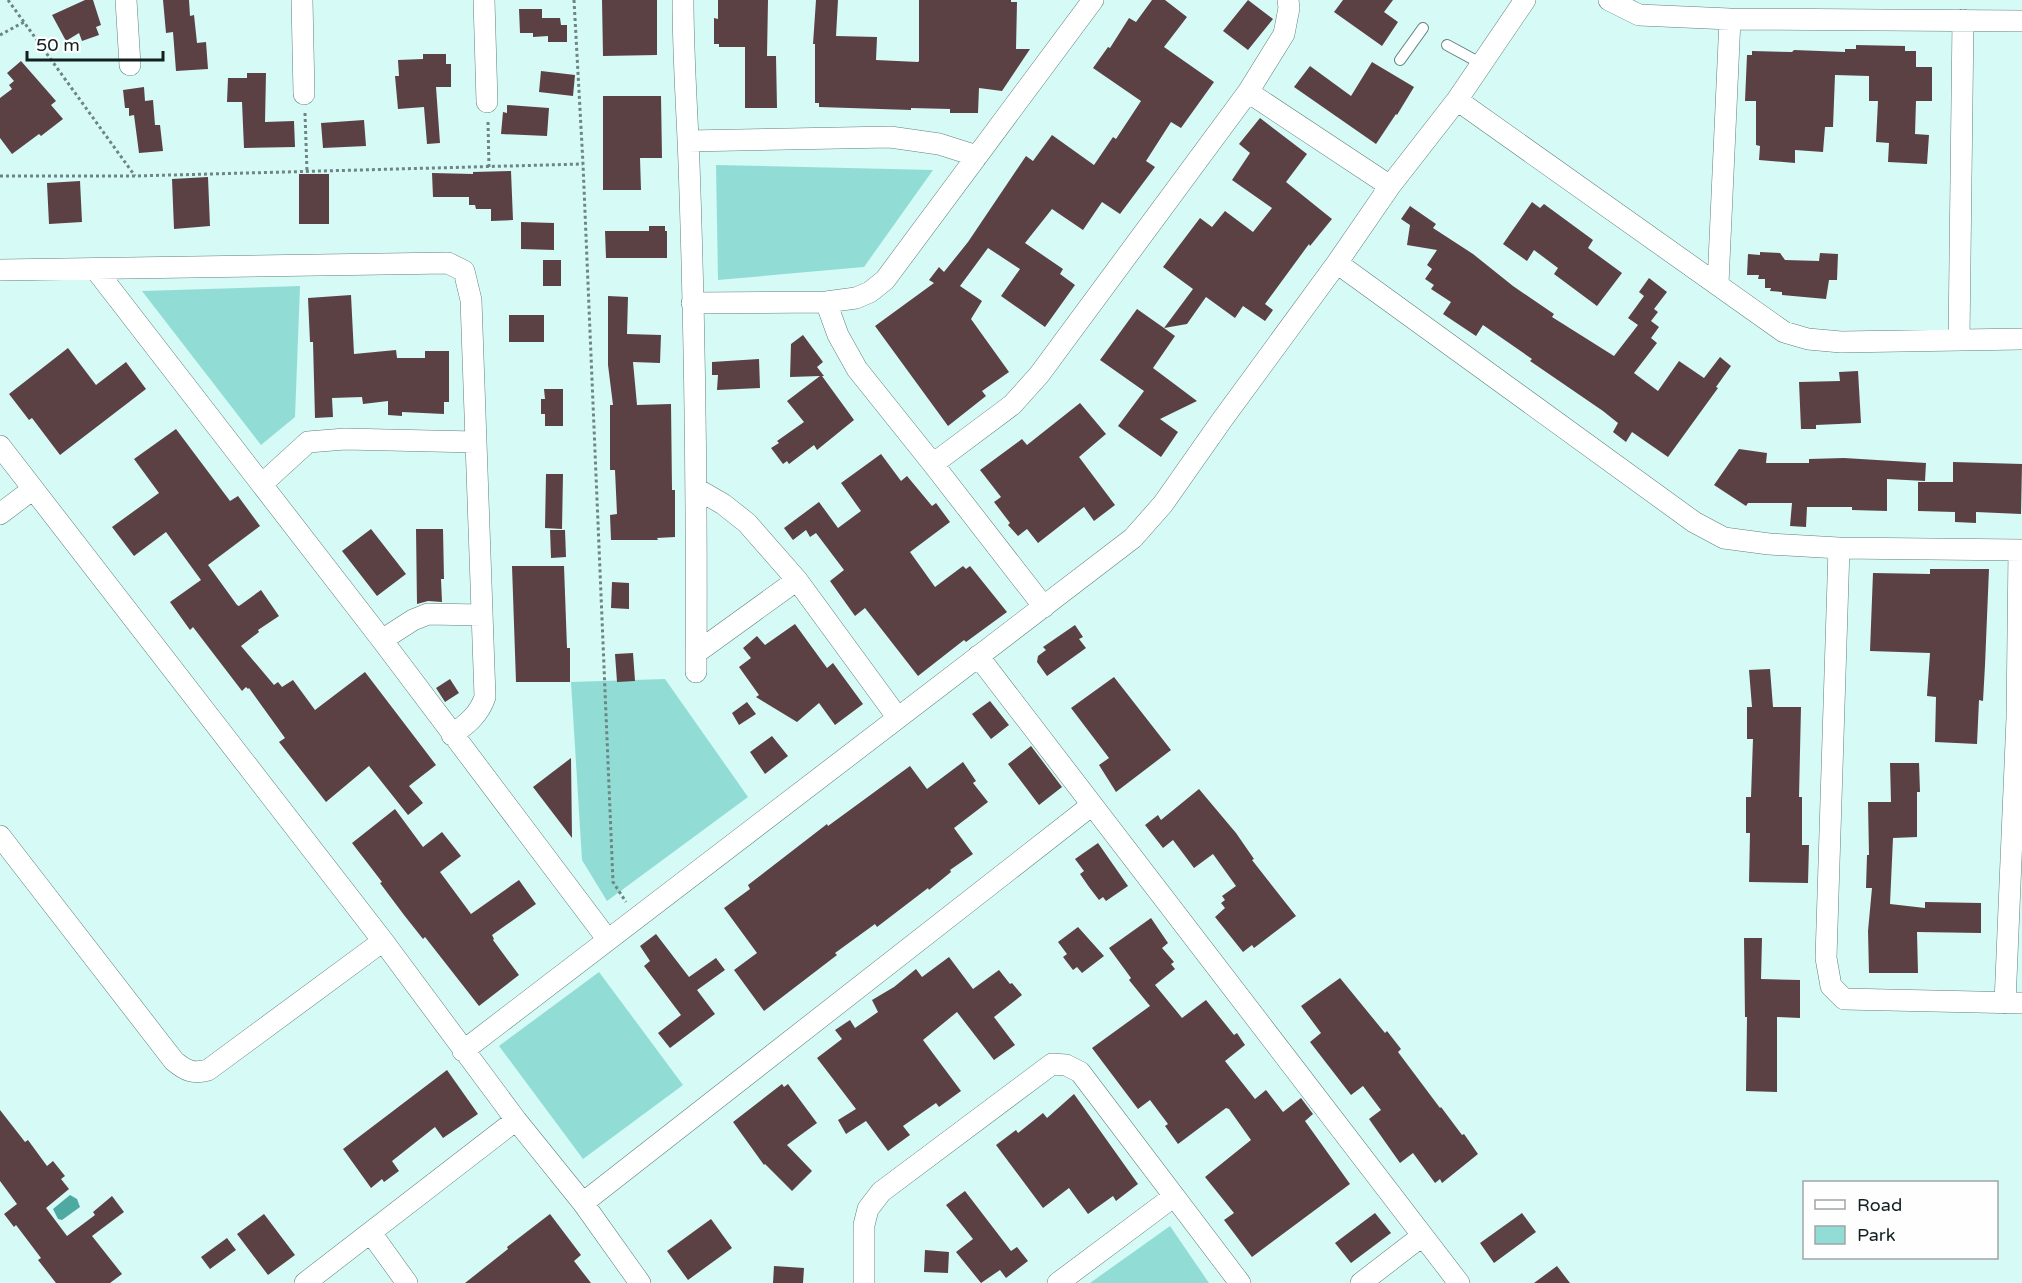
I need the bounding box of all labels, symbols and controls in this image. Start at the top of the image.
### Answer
scale bar [27,24,164,62]
text: 50 m [36,34,80,56]
legend [1803,1181,1998,1259]
text: Road [1857,1194,1902,1216]
text: Park [1857,1224,1896,1246]

